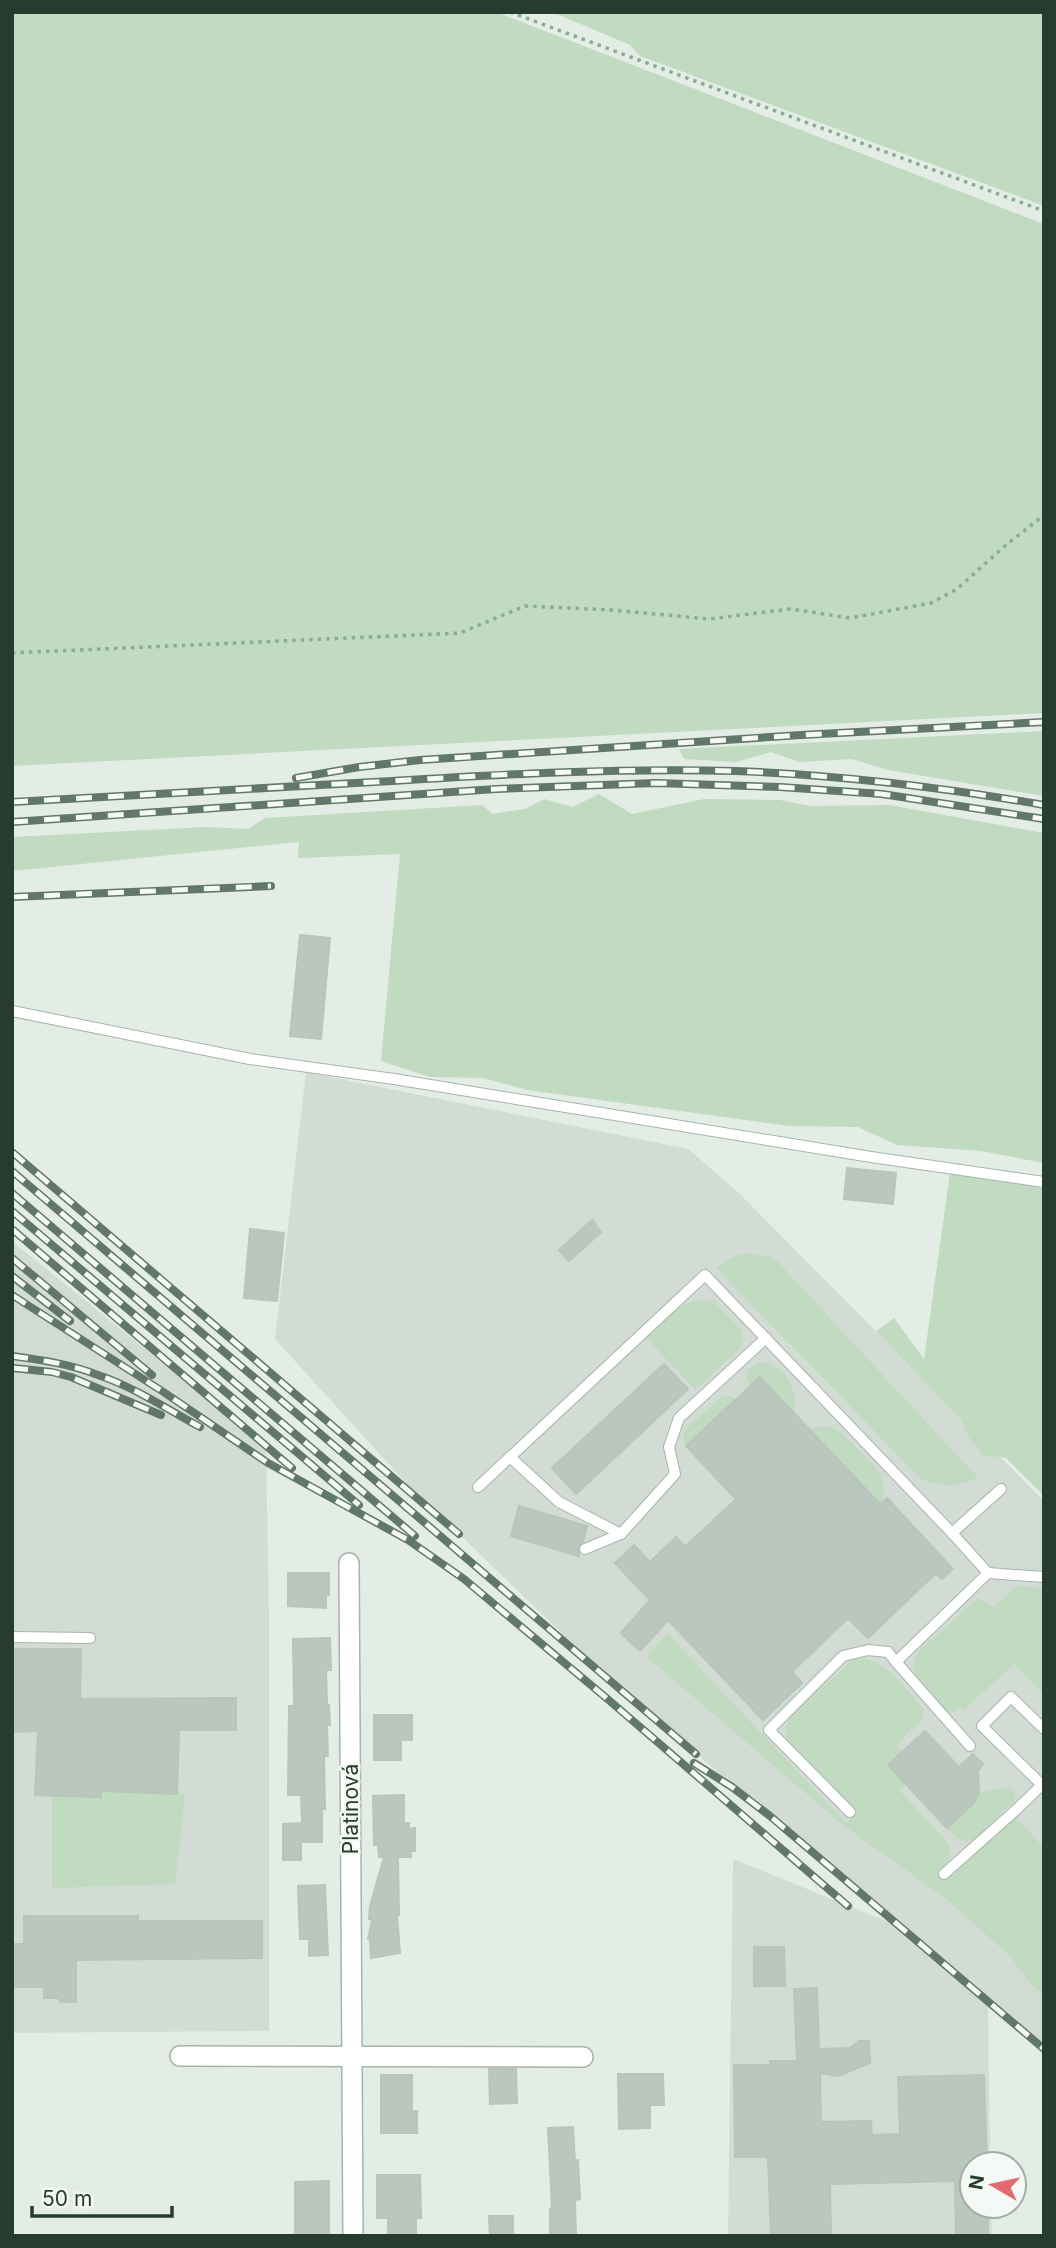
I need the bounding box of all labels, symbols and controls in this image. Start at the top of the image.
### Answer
street label: Platinová [338,1764,363,1854]
north arrow [958,2150,1028,2220]
text: N [964,2173,989,2191]
scale bar [32,2174,172,2218]
text: 50 m [42,2186,92,2211]

